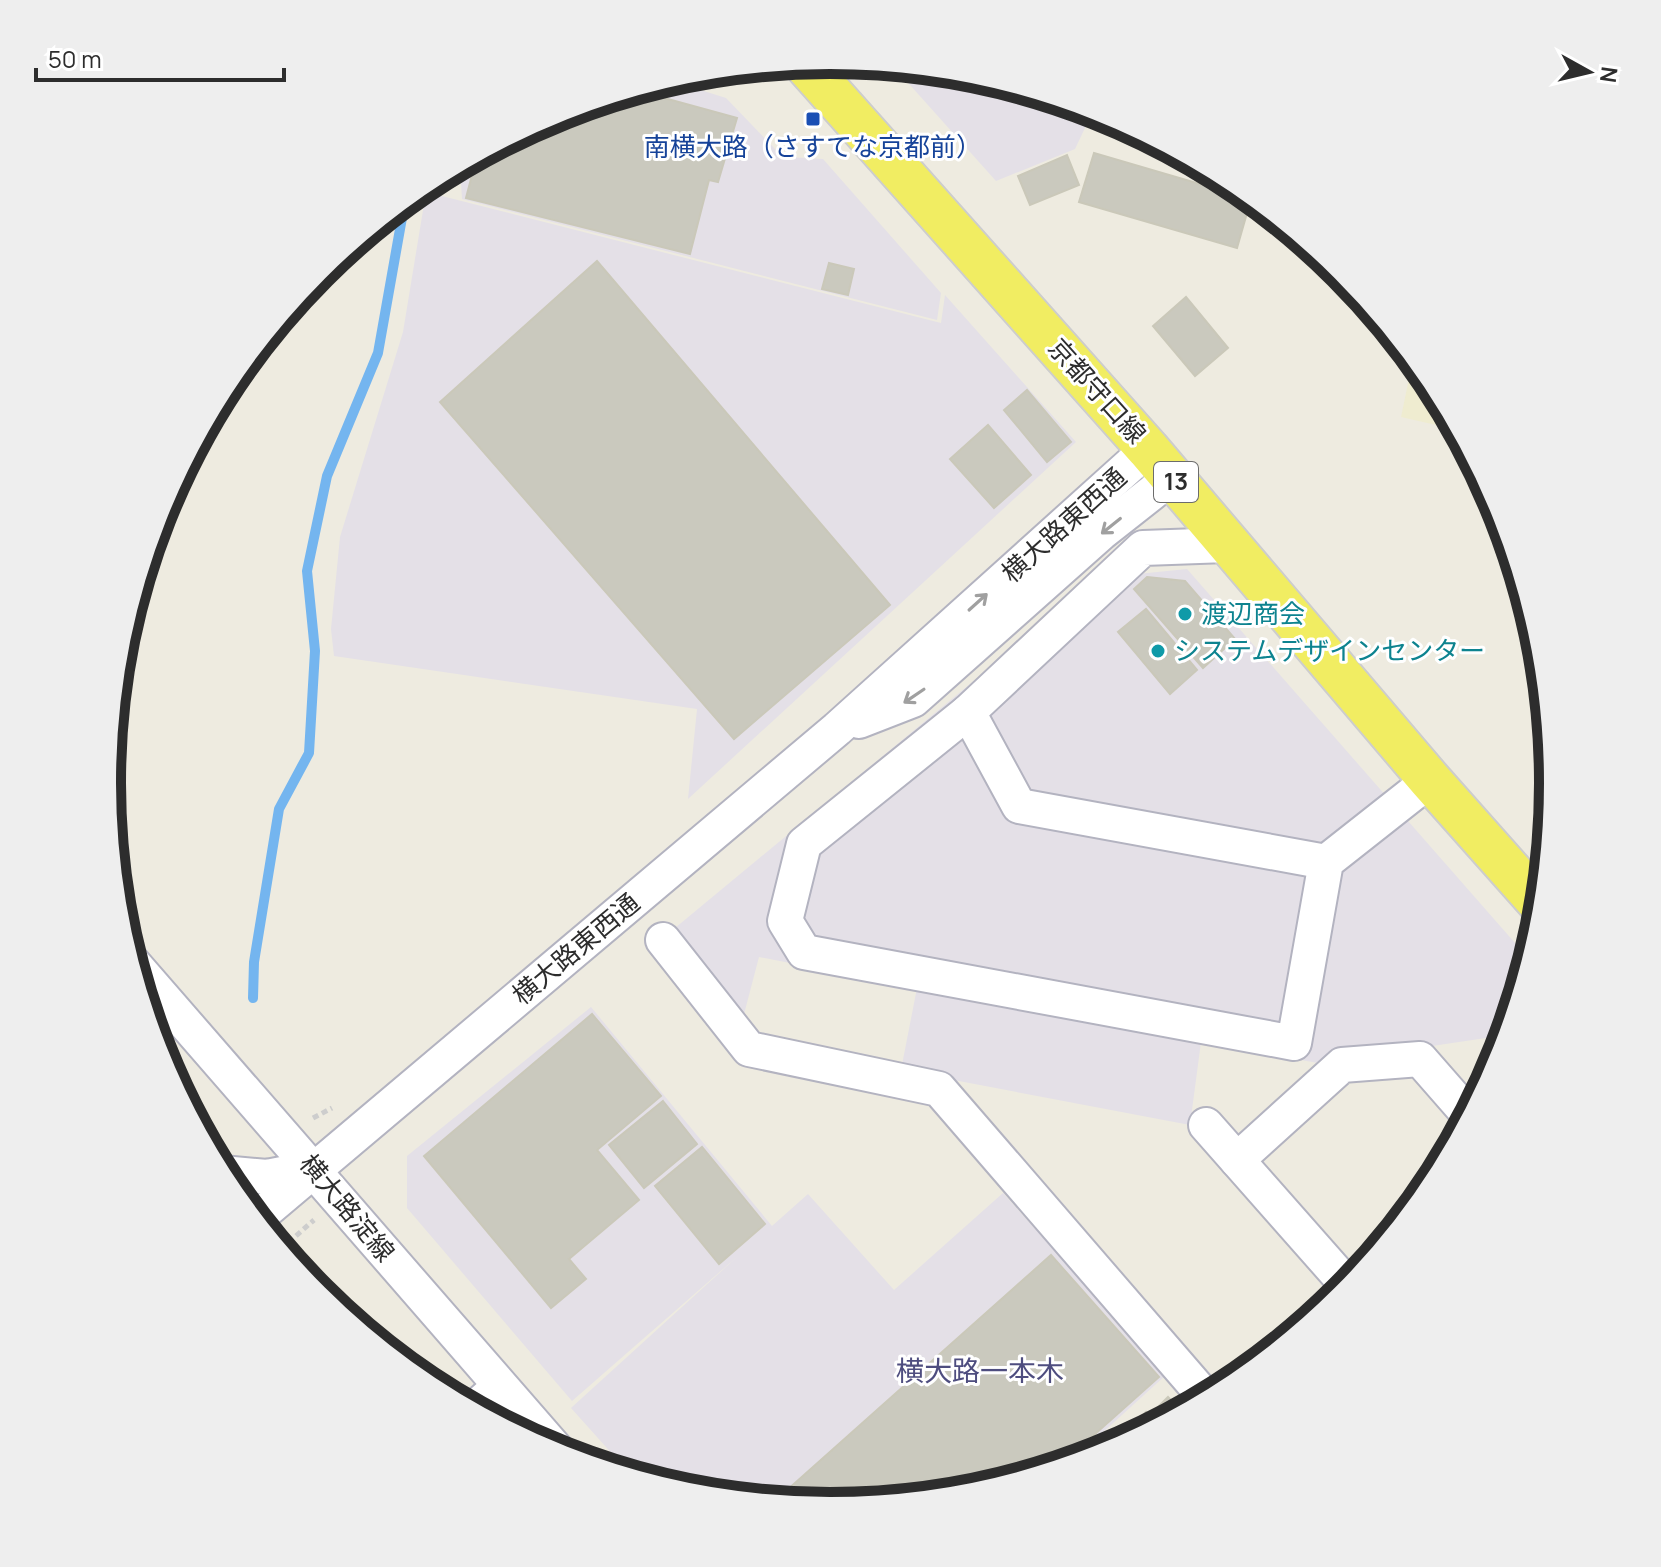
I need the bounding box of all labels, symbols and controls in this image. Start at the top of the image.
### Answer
scale bar [36,32,284,82]
north arrow [1549,32,1629,112]
text: 50 m [48,42,102,75]
text: N [1593,65,1625,85]
marker: 南横大路（さすてな京都前） [804,110,822,128]
place label: 南横大路（さすてな京都前） [644,128,982,164]
street label: 京都守口線 [1041,330,1155,451]
street label: 横大路東西通 [993,459,1133,590]
road number: 13 [1154,462,1198,502]
one-way arrow [1101,517,1122,535]
one-way arrow [968,593,988,611]
place label: 渡辺商会 [1201,595,1305,631]
marker: 渡辺商会 [1176,605,1194,623]
place label: システムデザインセンター [1174,632,1485,668]
marker: システムデザインセンター [1149,642,1167,660]
one-way arrow [904,687,926,704]
street label: 横大路東西通 [504,884,647,1012]
street label: 横大路淀線 [292,1146,403,1269]
district label: 横大路一本木 [896,1351,1064,1389]

